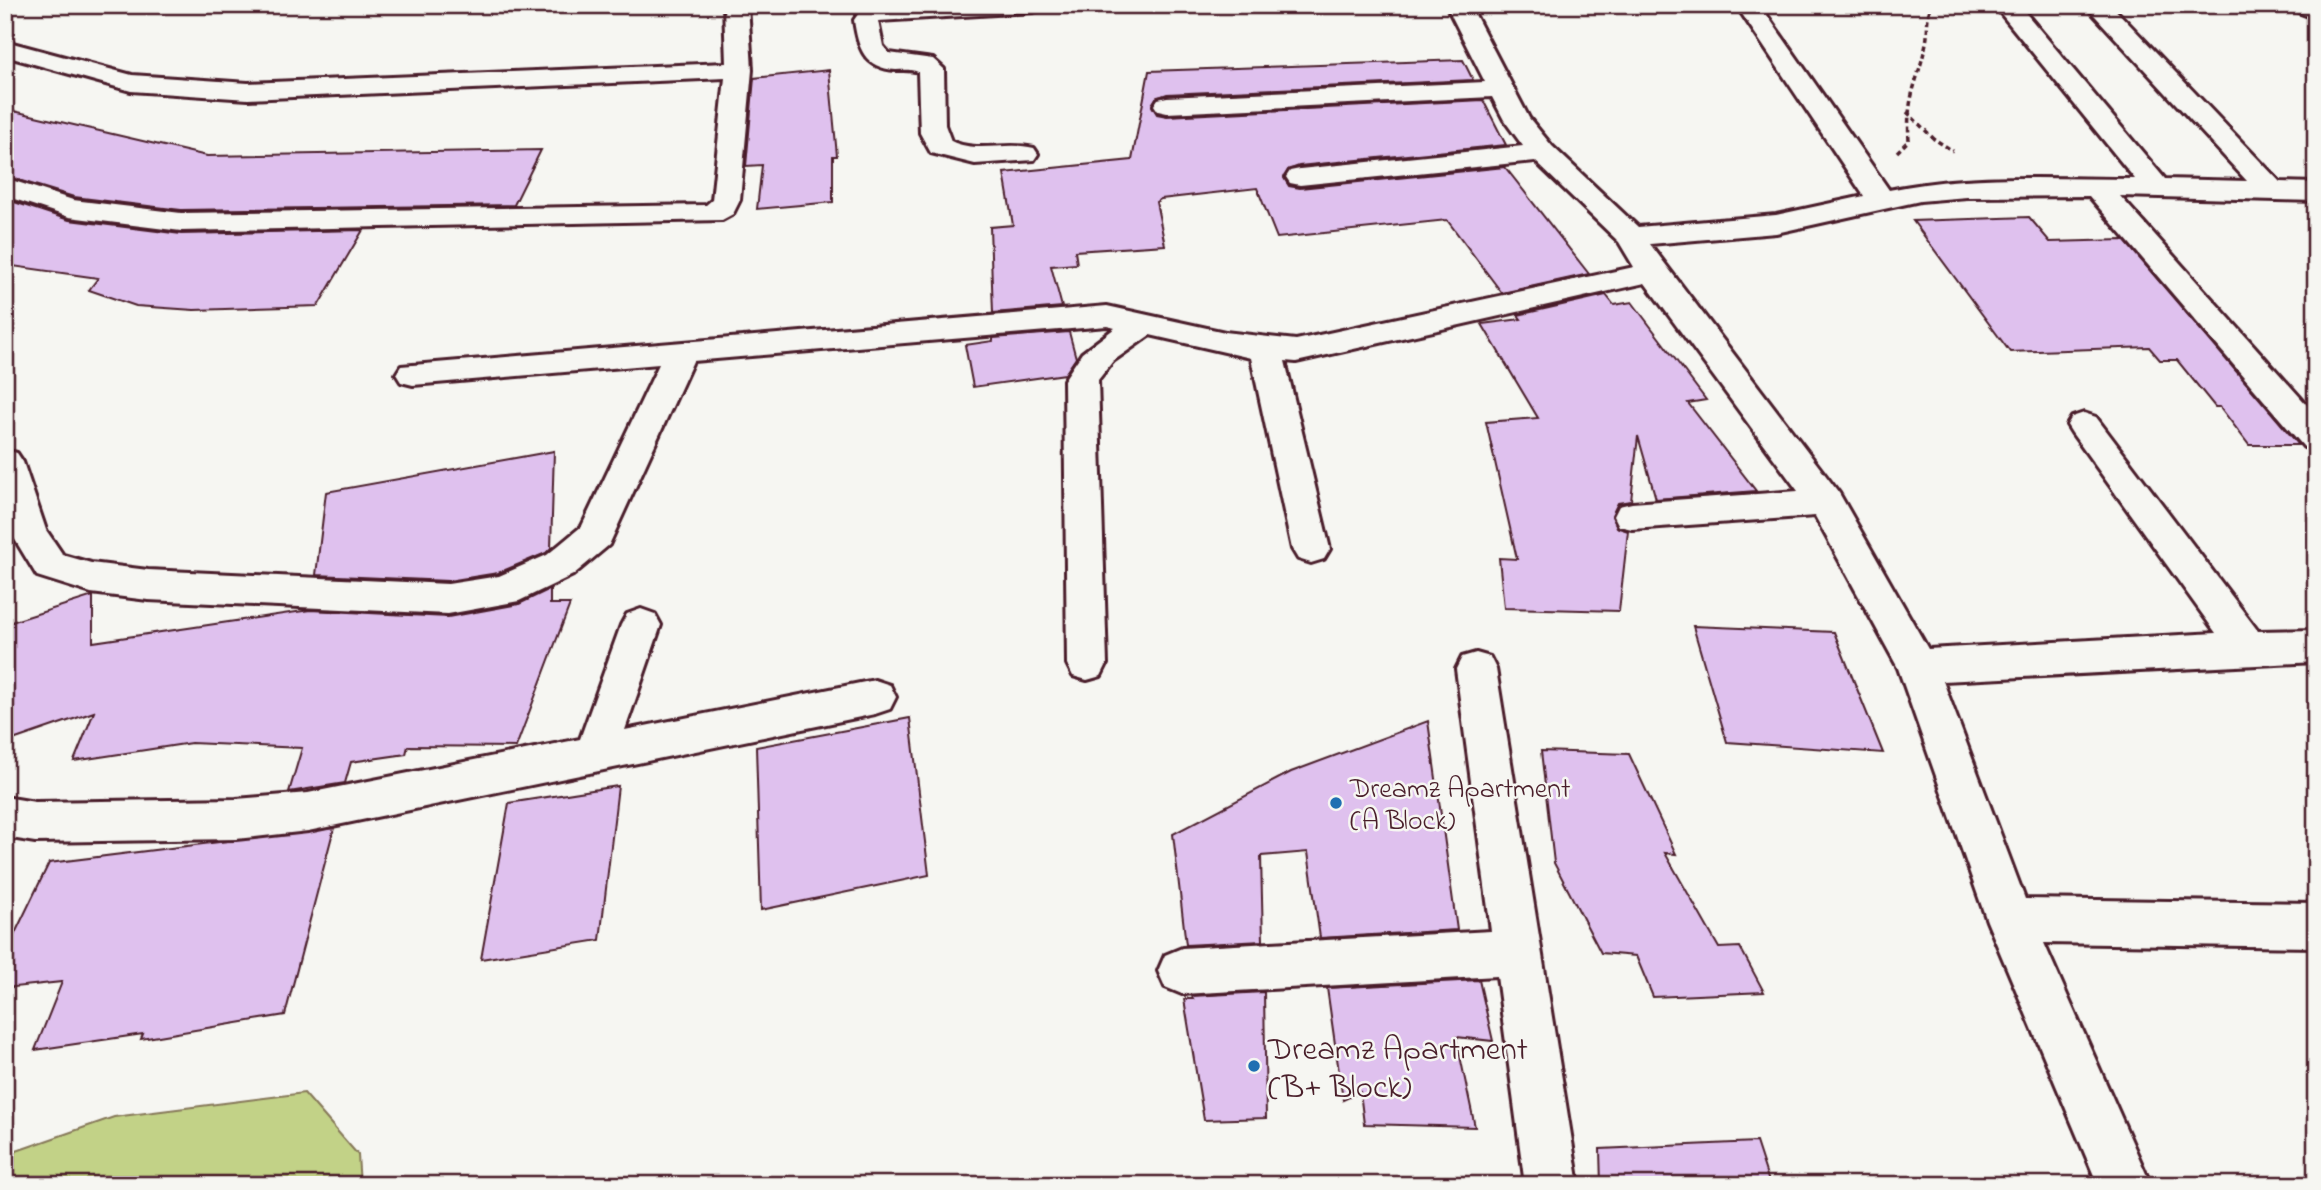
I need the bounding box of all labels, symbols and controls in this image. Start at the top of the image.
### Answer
place label: Dreamz Apartment (A Block) [1349,770,1571,843]
marker: Dreamz Apartment (A Block) [1328,795,1344,811]
place label: Dreamz Apartment (B+ Block) [1267,1027,1528,1113]
marker: Dreamz Apartment (B+ Block) [1246,1058,1262,1074]

